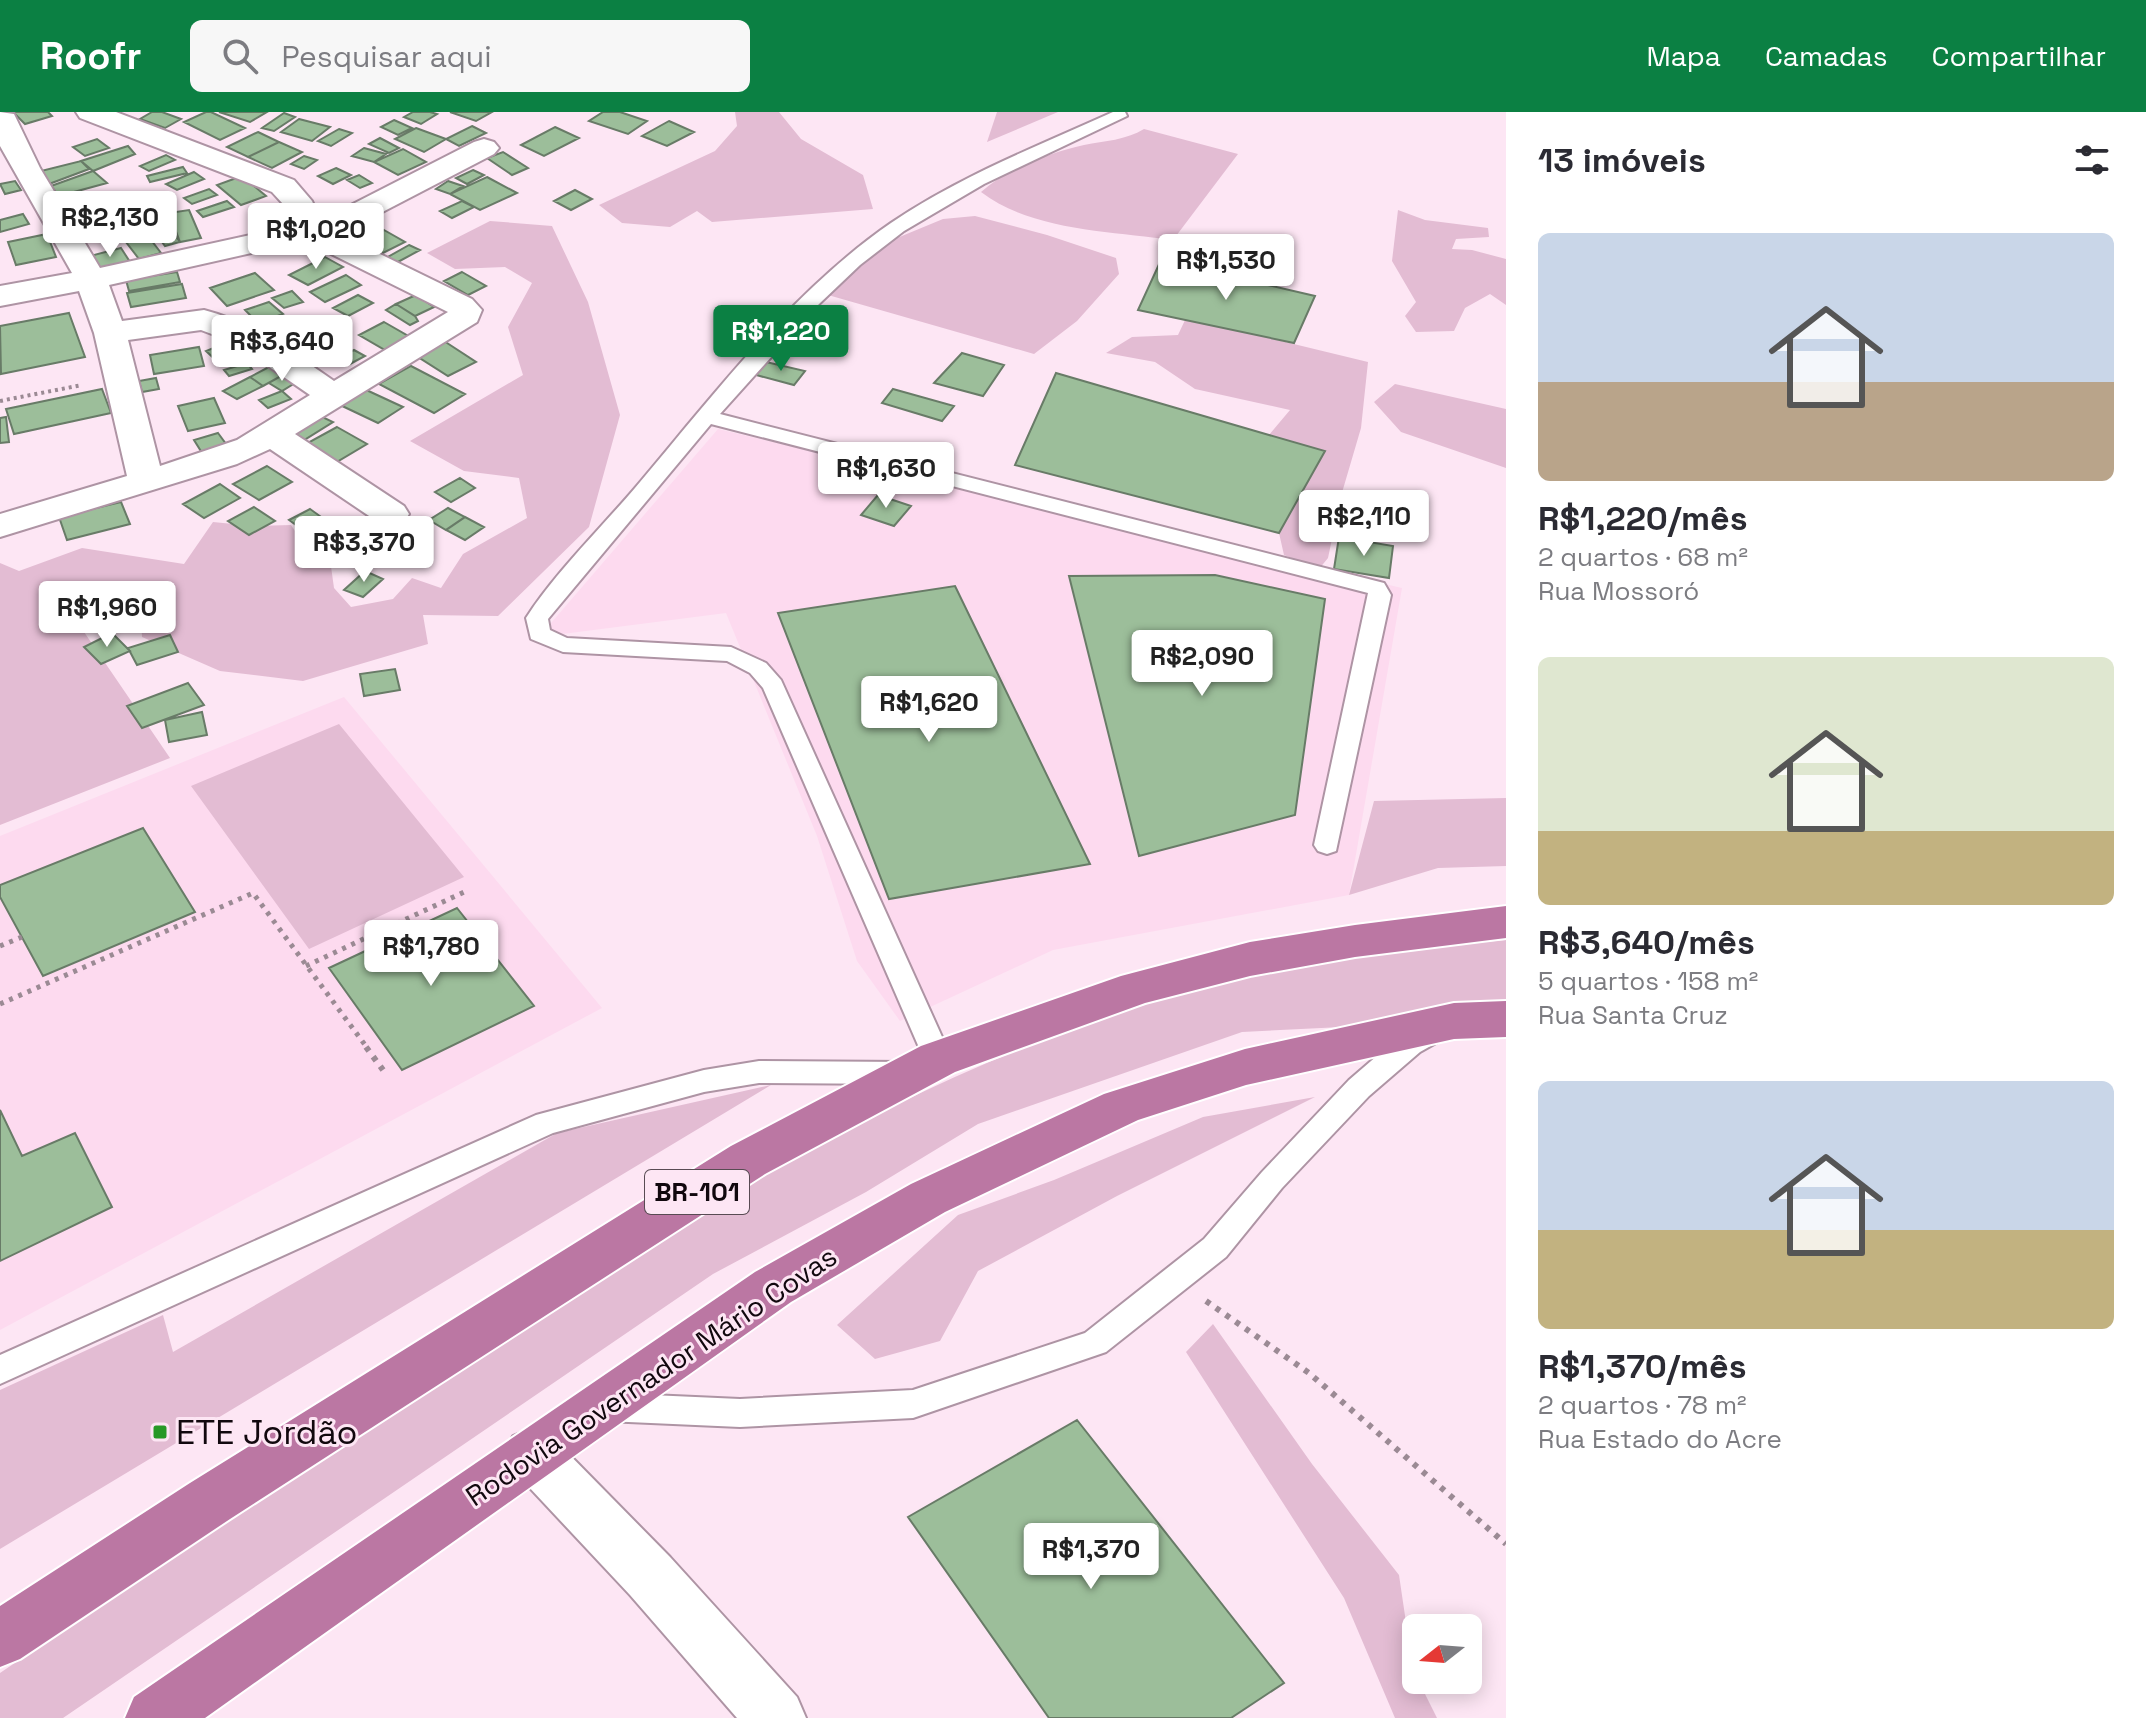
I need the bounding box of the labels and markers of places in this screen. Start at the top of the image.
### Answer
pin: R$2,130 [36,191,184,259]
pin: R$1,020 [242,203,390,271]
pin: R$1,530 [1152,234,1300,302]
pin: R$1,220 [707,305,855,373]
pin: R$3,640 [208,315,356,383]
pin: R$1,630 [812,442,960,510]
pin: R$2,110 [1290,490,1438,558]
pin: R$3,370 [290,516,438,584]
pin: R$1,960 [33,581,181,649]
pin: R$2,090 [1128,630,1276,698]
pin: R$1,620 [855,676,1003,744]
pin: R$1,780 [357,920,505,988]
place label: ETE Jordão [176,1411,358,1454]
marker: ETE Jordão [151,1423,169,1441]
pin: R$1,370 [1017,1523,1165,1591]

